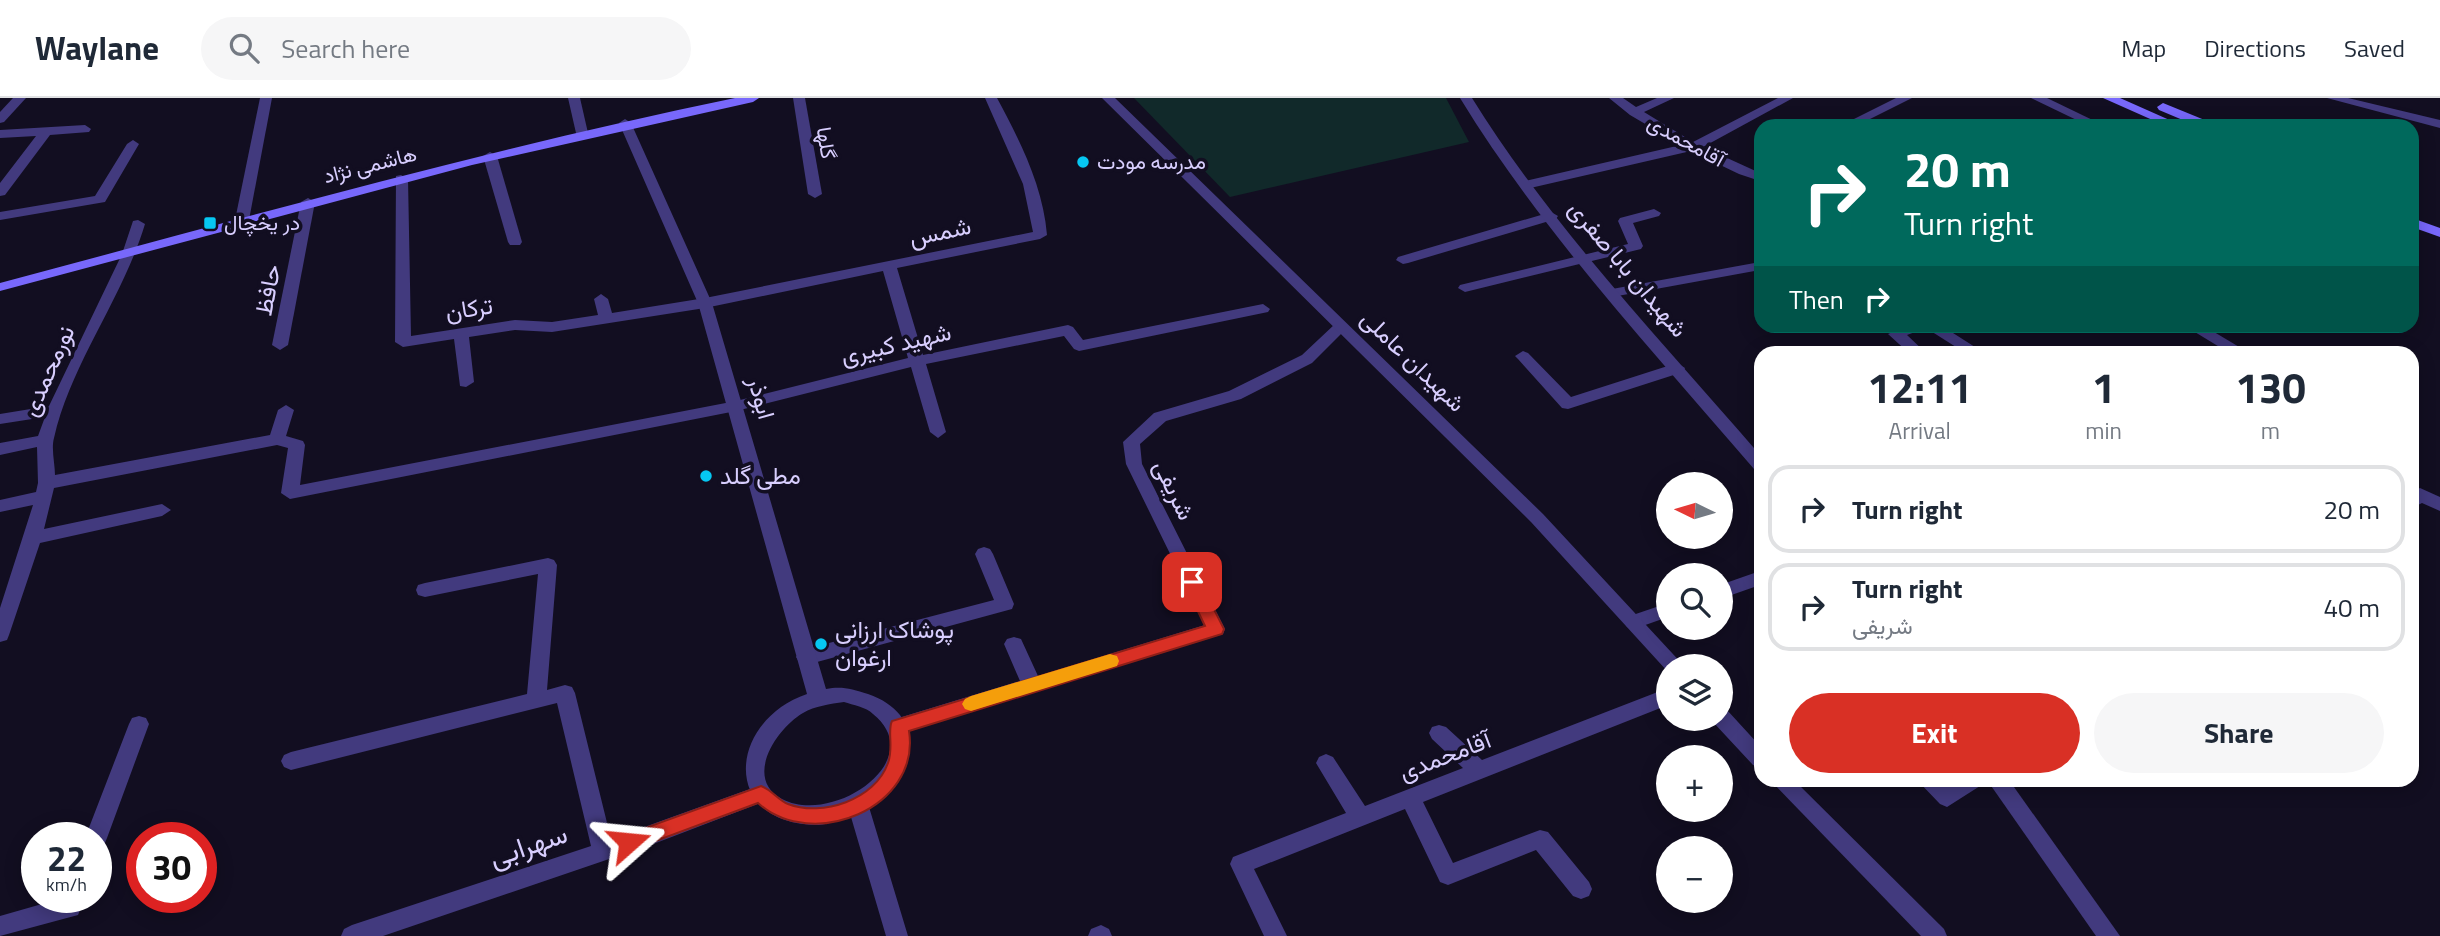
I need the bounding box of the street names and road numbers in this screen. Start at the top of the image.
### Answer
street label: آقامحمدی [1642,106,1733,176]
street label: گلها [809,125,845,161]
street label: هاشمی نژاد [320,137,420,191]
street label: شهیدان بابا صفری [1560,192,1697,345]
street label: شمس [906,207,974,255]
street label: حافظ [244,261,290,319]
street label: ترکان [443,287,495,330]
street label: شهیدان عاملی [1353,301,1474,420]
street label: شهید کبیری [837,313,955,373]
street label: نورمحمدی [11,319,83,422]
street label: ابوذر [738,371,785,423]
street label: شریفی [1145,453,1205,526]
street label: آقامحمدی [1393,720,1498,789]
street label: سهرابی [483,811,573,878]

